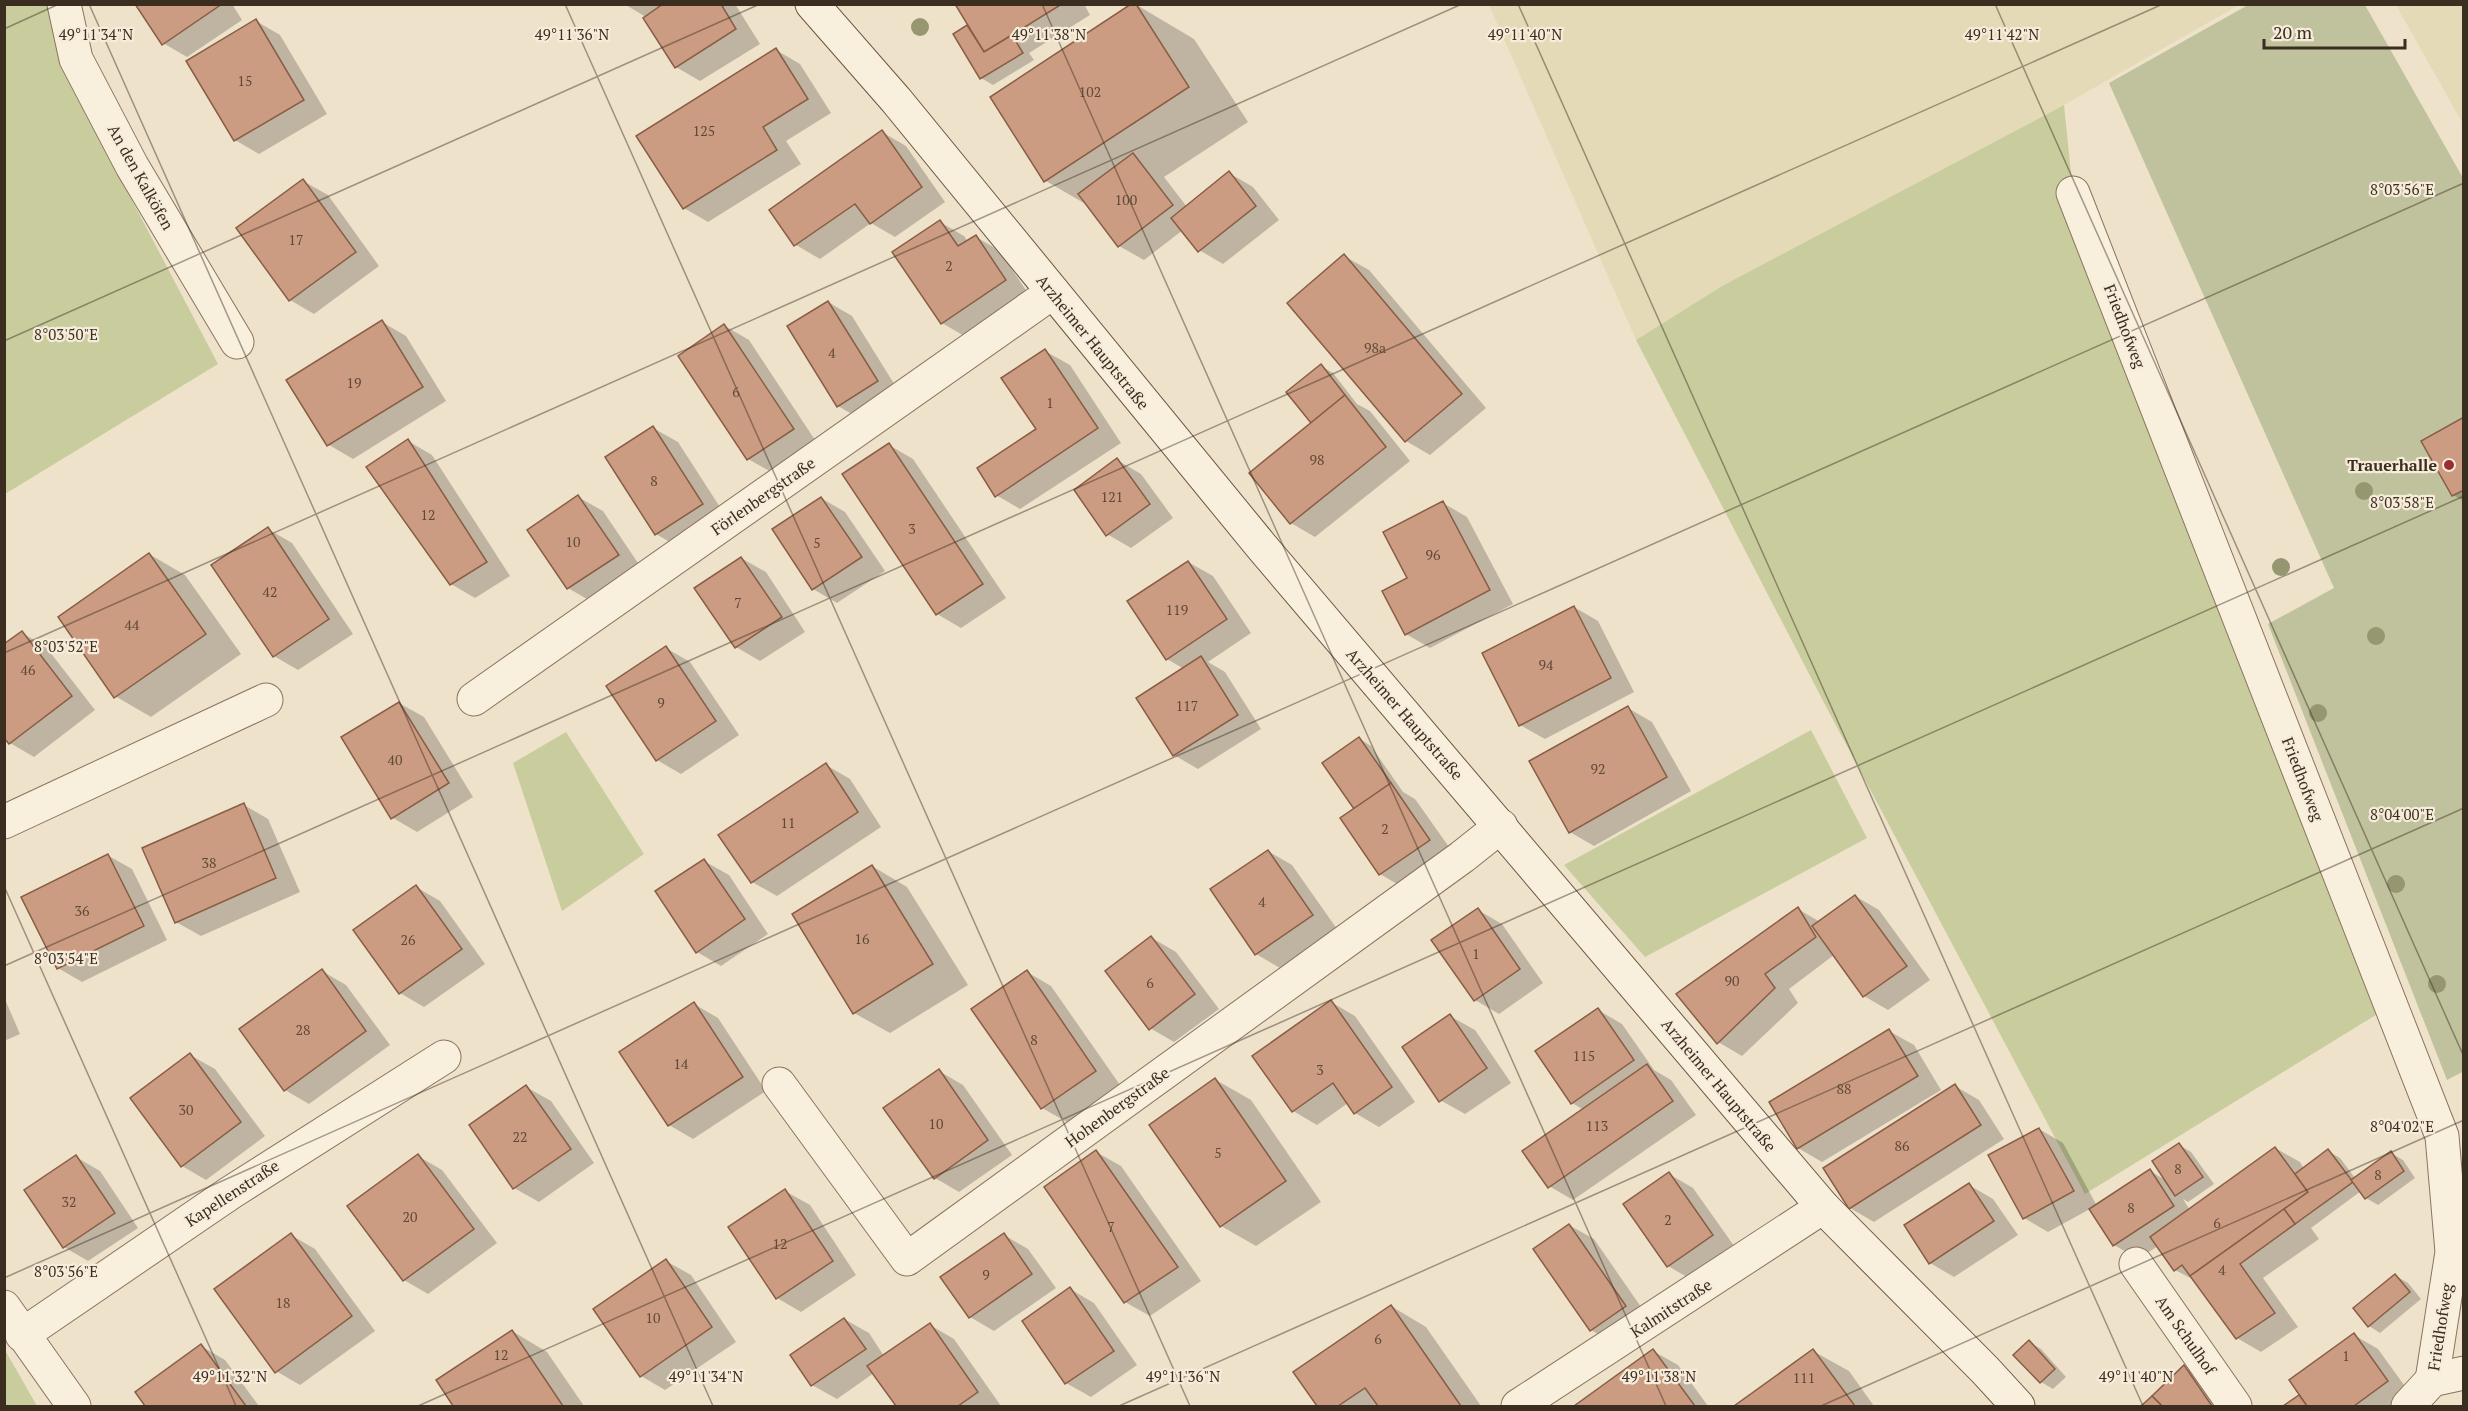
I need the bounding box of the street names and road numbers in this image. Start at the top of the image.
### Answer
street label: An den Kalköfen [103,120,179,234]
street label: Arzheimer Hauptstraße [1032,270,1154,414]
street label: Friedhofweg [2099,281,2151,372]
street label: Förlenbergstraße [706,452,820,540]
street label: Arzheimer Hauptstraße [1342,643,1468,785]
street label: Friedhofweg [2277,734,2329,825]
street label: Arzheimer Hauptstraße [1657,1014,1781,1156]
street label: Hohenbergstraße [1060,1062,1174,1152]
street label: Kapellenstraße [181,1154,283,1232]
street label: Kalmitstraße [1626,1273,1716,1343]
street label: Friedhofweg [2422,1281,2458,1372]
street label: Am Schulhof [2151,1291,2222,1380]

